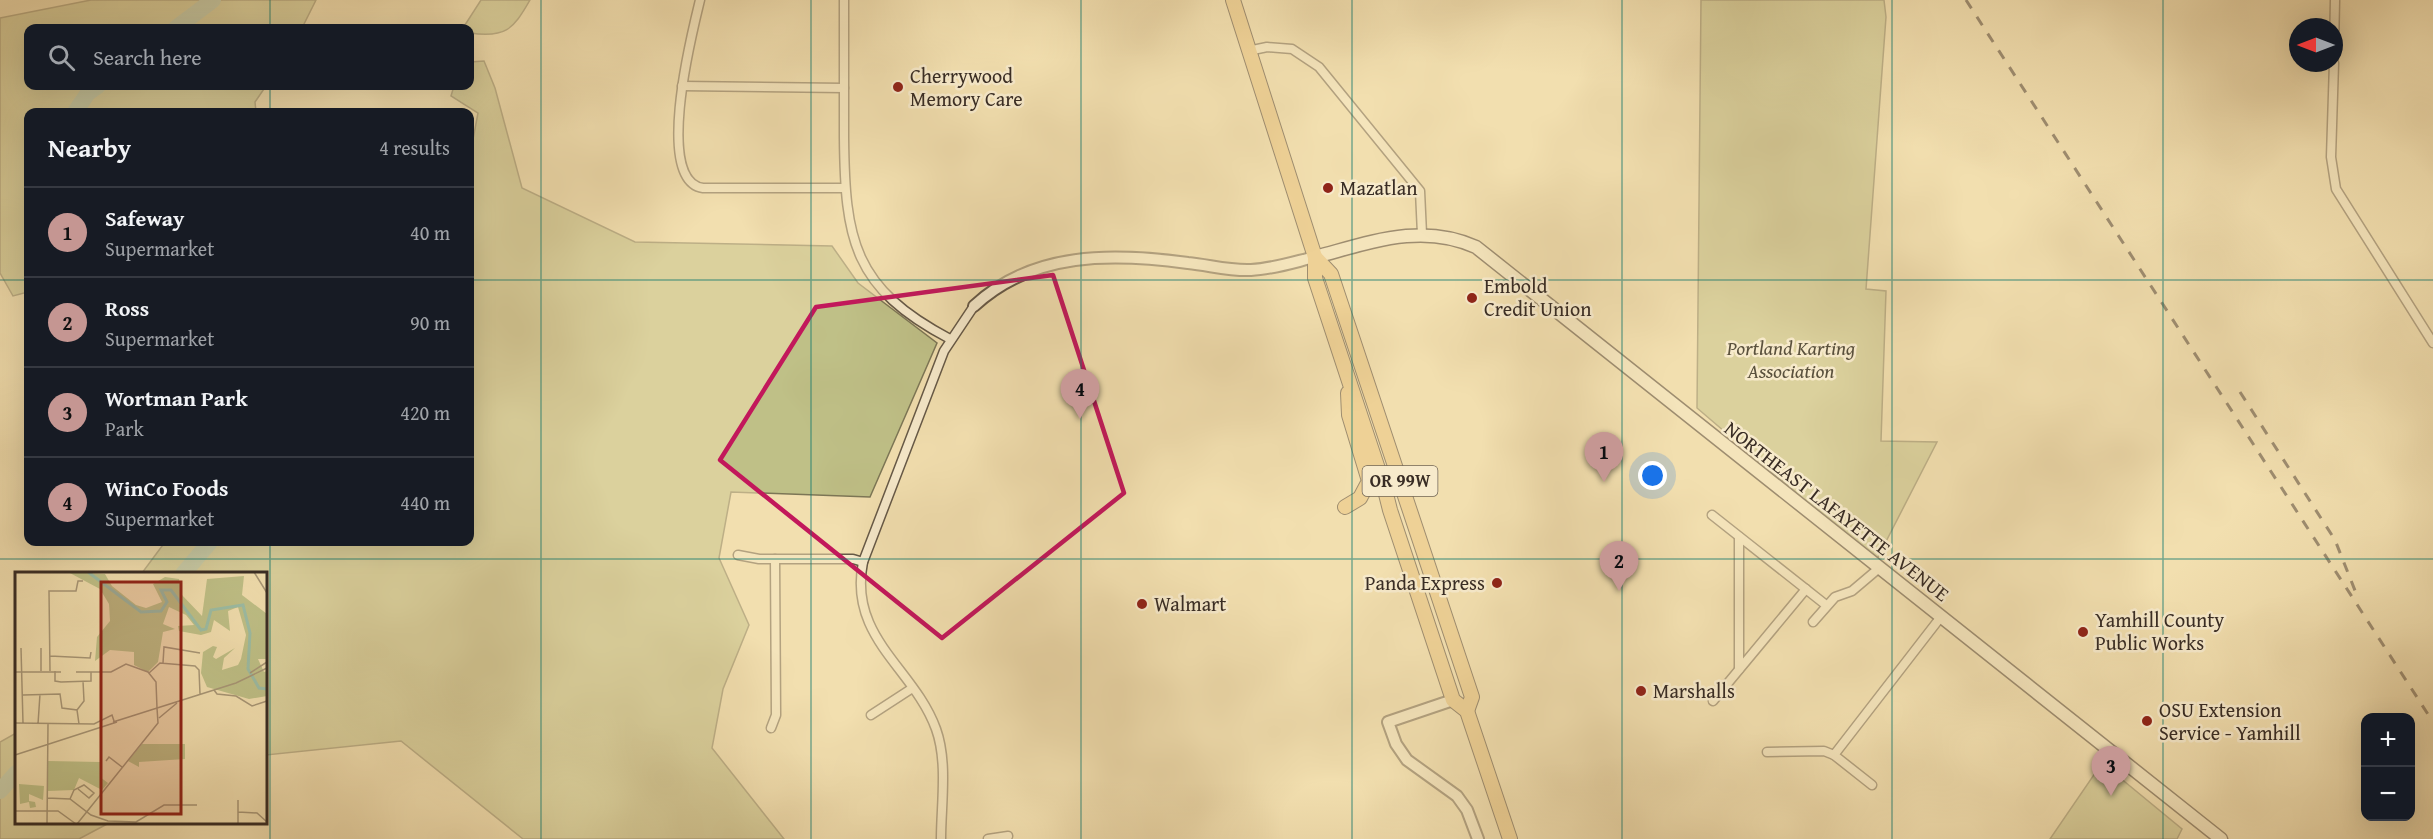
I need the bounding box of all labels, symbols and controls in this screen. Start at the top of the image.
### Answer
north arrow [2289,18,2343,72]
search box [24,24,474,90]
icon: search [45,41,78,74]
text: Search here [93,41,202,73]
place label: Cherrywood Memory Care [910,61,1023,113]
marker: Cherrywood Memory Care [891,80,905,94]
text: Nearby [48,128,131,167]
text: 4 results [379,133,450,162]
place label: Mazatlan [1340,173,1417,202]
marker: Mazatlan [1321,181,1335,195]
text: Safeway [105,202,184,234]
text: 1 [62,218,73,247]
text: 40 m [410,218,450,247]
text: Supermarket [105,234,214,263]
place label: Embold Credit Union [1484,271,1591,323]
marker: Embold Credit Union [1465,291,1479,305]
text: Ross [105,292,149,324]
text: 2 [62,308,73,337]
text: 90 m [410,308,450,337]
text: Supermarket [105,324,214,353]
park label: Portland Karting Association [1726,333,1855,385]
pin: 4 [1060,370,1100,419]
text: Wortman Park [105,382,248,414]
text: 3 [62,398,73,427]
text: 420 m [400,398,450,427]
text: Park [105,414,144,443]
street label: NORTHEAST LAFAYETTE AVENUE [1719,414,1956,608]
pin: 1 [1584,432,1624,482]
your location [1638,461,1667,490]
road number: OR 99W [1362,466,1438,496]
text: WinCo Foods [105,472,229,504]
text: 4 [62,488,73,517]
text: 440 m [400,488,450,517]
text: Supermarket [105,504,214,533]
pin: 2 [1600,542,1638,591]
place label: Panda Express [1365,568,1485,597]
inset map [15,572,267,824]
marker: Panda Express [1490,576,1504,590]
place label: Walmart [1154,589,1226,618]
marker: Walmart [1135,597,1149,611]
place label: Yamhill County Public Works [2095,605,2224,657]
marker: Yamhill County Public Works [2076,625,2090,639]
place label: Marshalls [1653,676,1735,705]
marker: Marshalls [1634,684,1648,698]
place label: OSU Extension Service - Yamhill [2159,695,2301,747]
map controls [2361,713,2415,821]
button: + [2361,713,2415,767]
marker: OSU Extension Service - Yamhill [2140,714,2154,728]
pin: 3 [2092,746,2130,796]
button: − [2361,767,2415,821]

